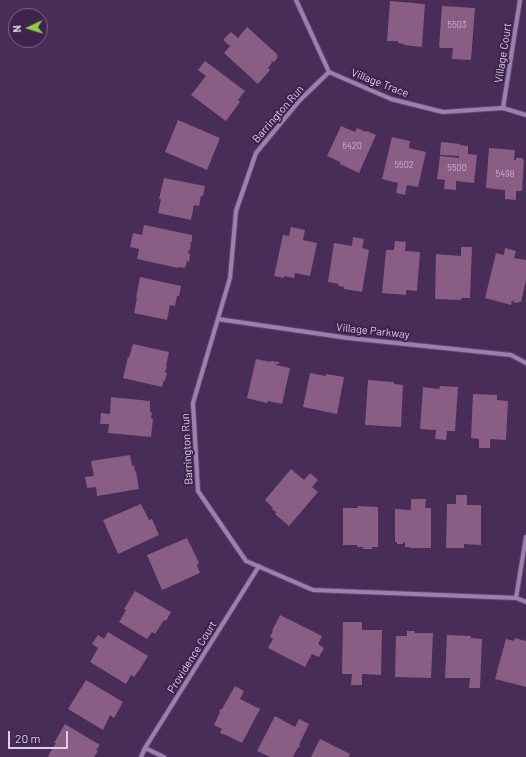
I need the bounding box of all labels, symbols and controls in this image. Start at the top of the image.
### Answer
north arrow [8,8,48,48]
house number: 5503 [448,20,466,30]
street label: Village Court [492,22,514,84]
text: N [10,25,23,33]
street label: Village Trace [349,66,411,100]
street label: Barrington Run [250,83,306,145]
house number: 6420 [342,141,362,151]
house number: 5502 [394,160,414,170]
house number: 5500 [447,163,467,173]
house number: 5498 [496,169,514,179]
street label: Village Parkway [336,321,410,341]
street label: Barrington Run [179,413,195,485]
street label: Providence Court [165,619,219,695]
scale bar [10,723,70,749]
text: 20 m [15,731,41,745]

